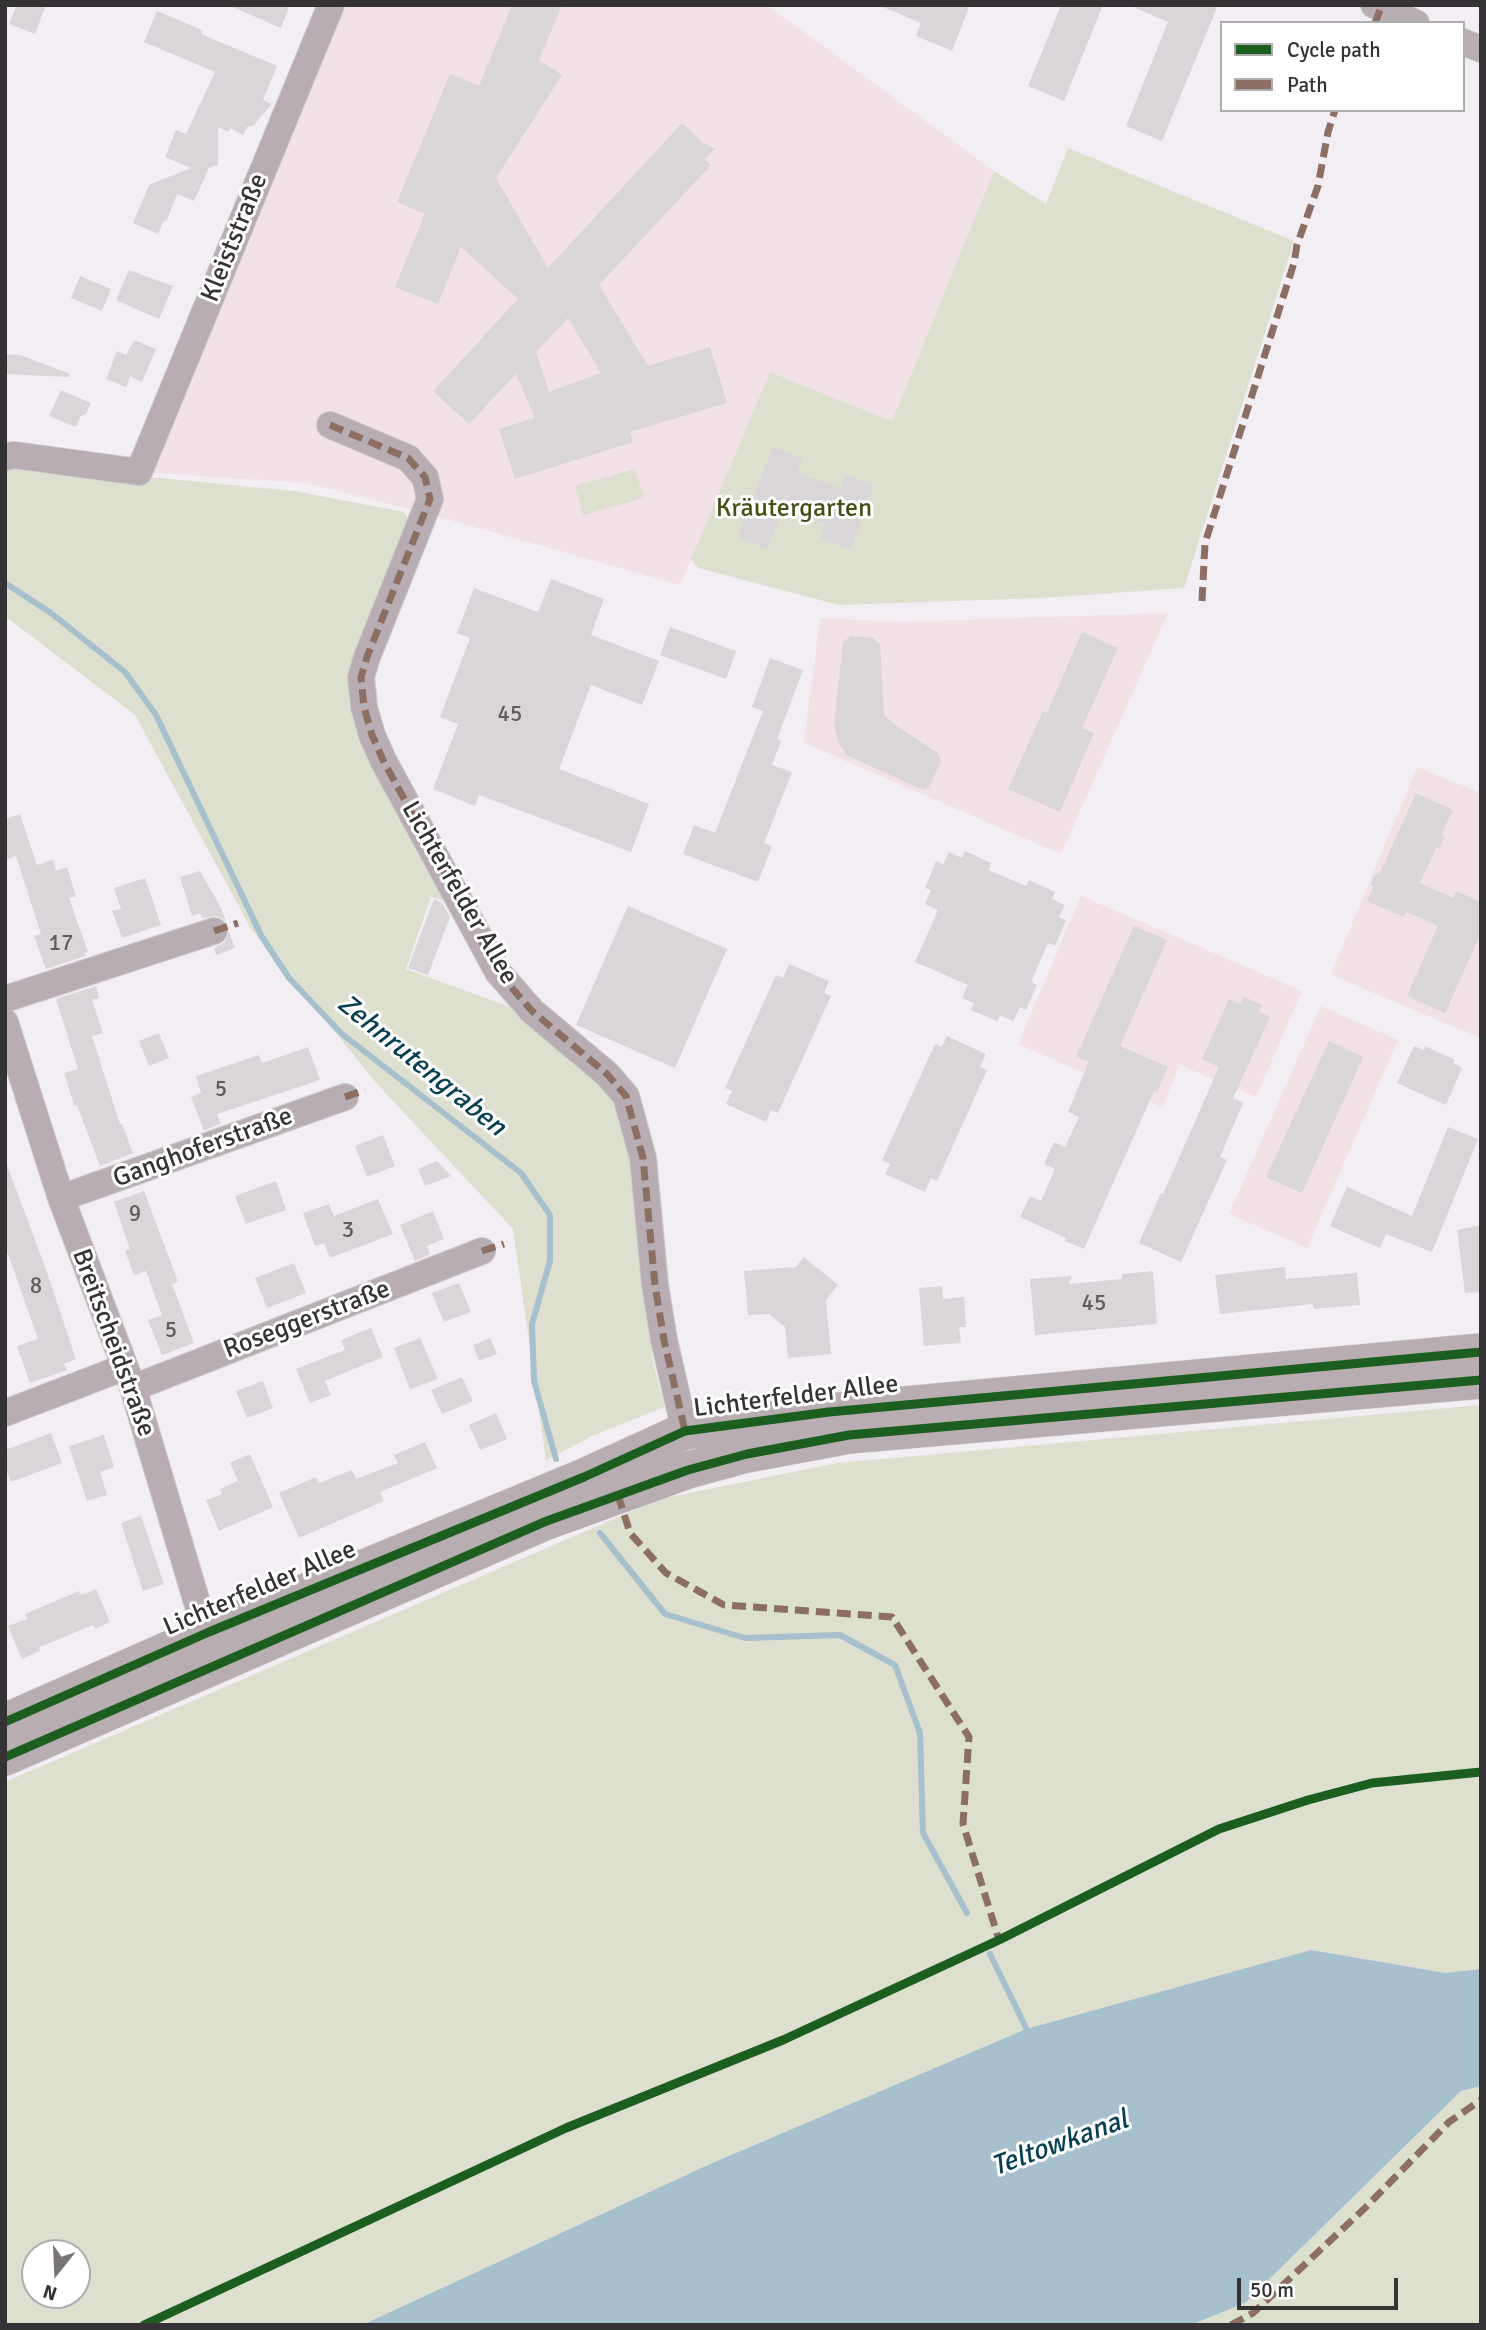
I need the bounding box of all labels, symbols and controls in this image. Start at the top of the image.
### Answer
legend [1220,21,1465,112]
text: Cycle path [1287,37,1381,63]
text: Path [1287,72,1328,98]
street label: Kleiststraße [195,169,275,307]
park label: Kräutergarten [716,493,872,525]
house number: 45 [498,701,522,729]
street label: Lichterfelder Allee [394,796,524,990]
house number: 17 [49,930,73,958]
water label: Zehnrutengraben [330,988,512,1144]
house number: 5 [215,1076,227,1104]
street label: Ganghoferstraße [109,1101,297,1195]
house number: 9 [129,1201,141,1229]
house number: 3 [342,1217,354,1245]
street label: Breitscheidstraße [65,1245,161,1441]
house number: 8 [30,1273,42,1301]
street label: Roseggerstraße [219,1274,395,1366]
house number: 45 [1082,1290,1106,1318]
house number: 5 [165,1317,177,1345]
street label: Lichterfelder Allee [692,1369,900,1425]
street label: Lichterfelder Allee [159,1534,361,1644]
water label: Teltowkanal [987,2104,1133,2184]
north arrow [21,2239,91,2309]
scale bar [1241,2264,1402,2308]
text: 50 m [1250,2277,1294,2303]
text: N [40,2279,60,2306]

